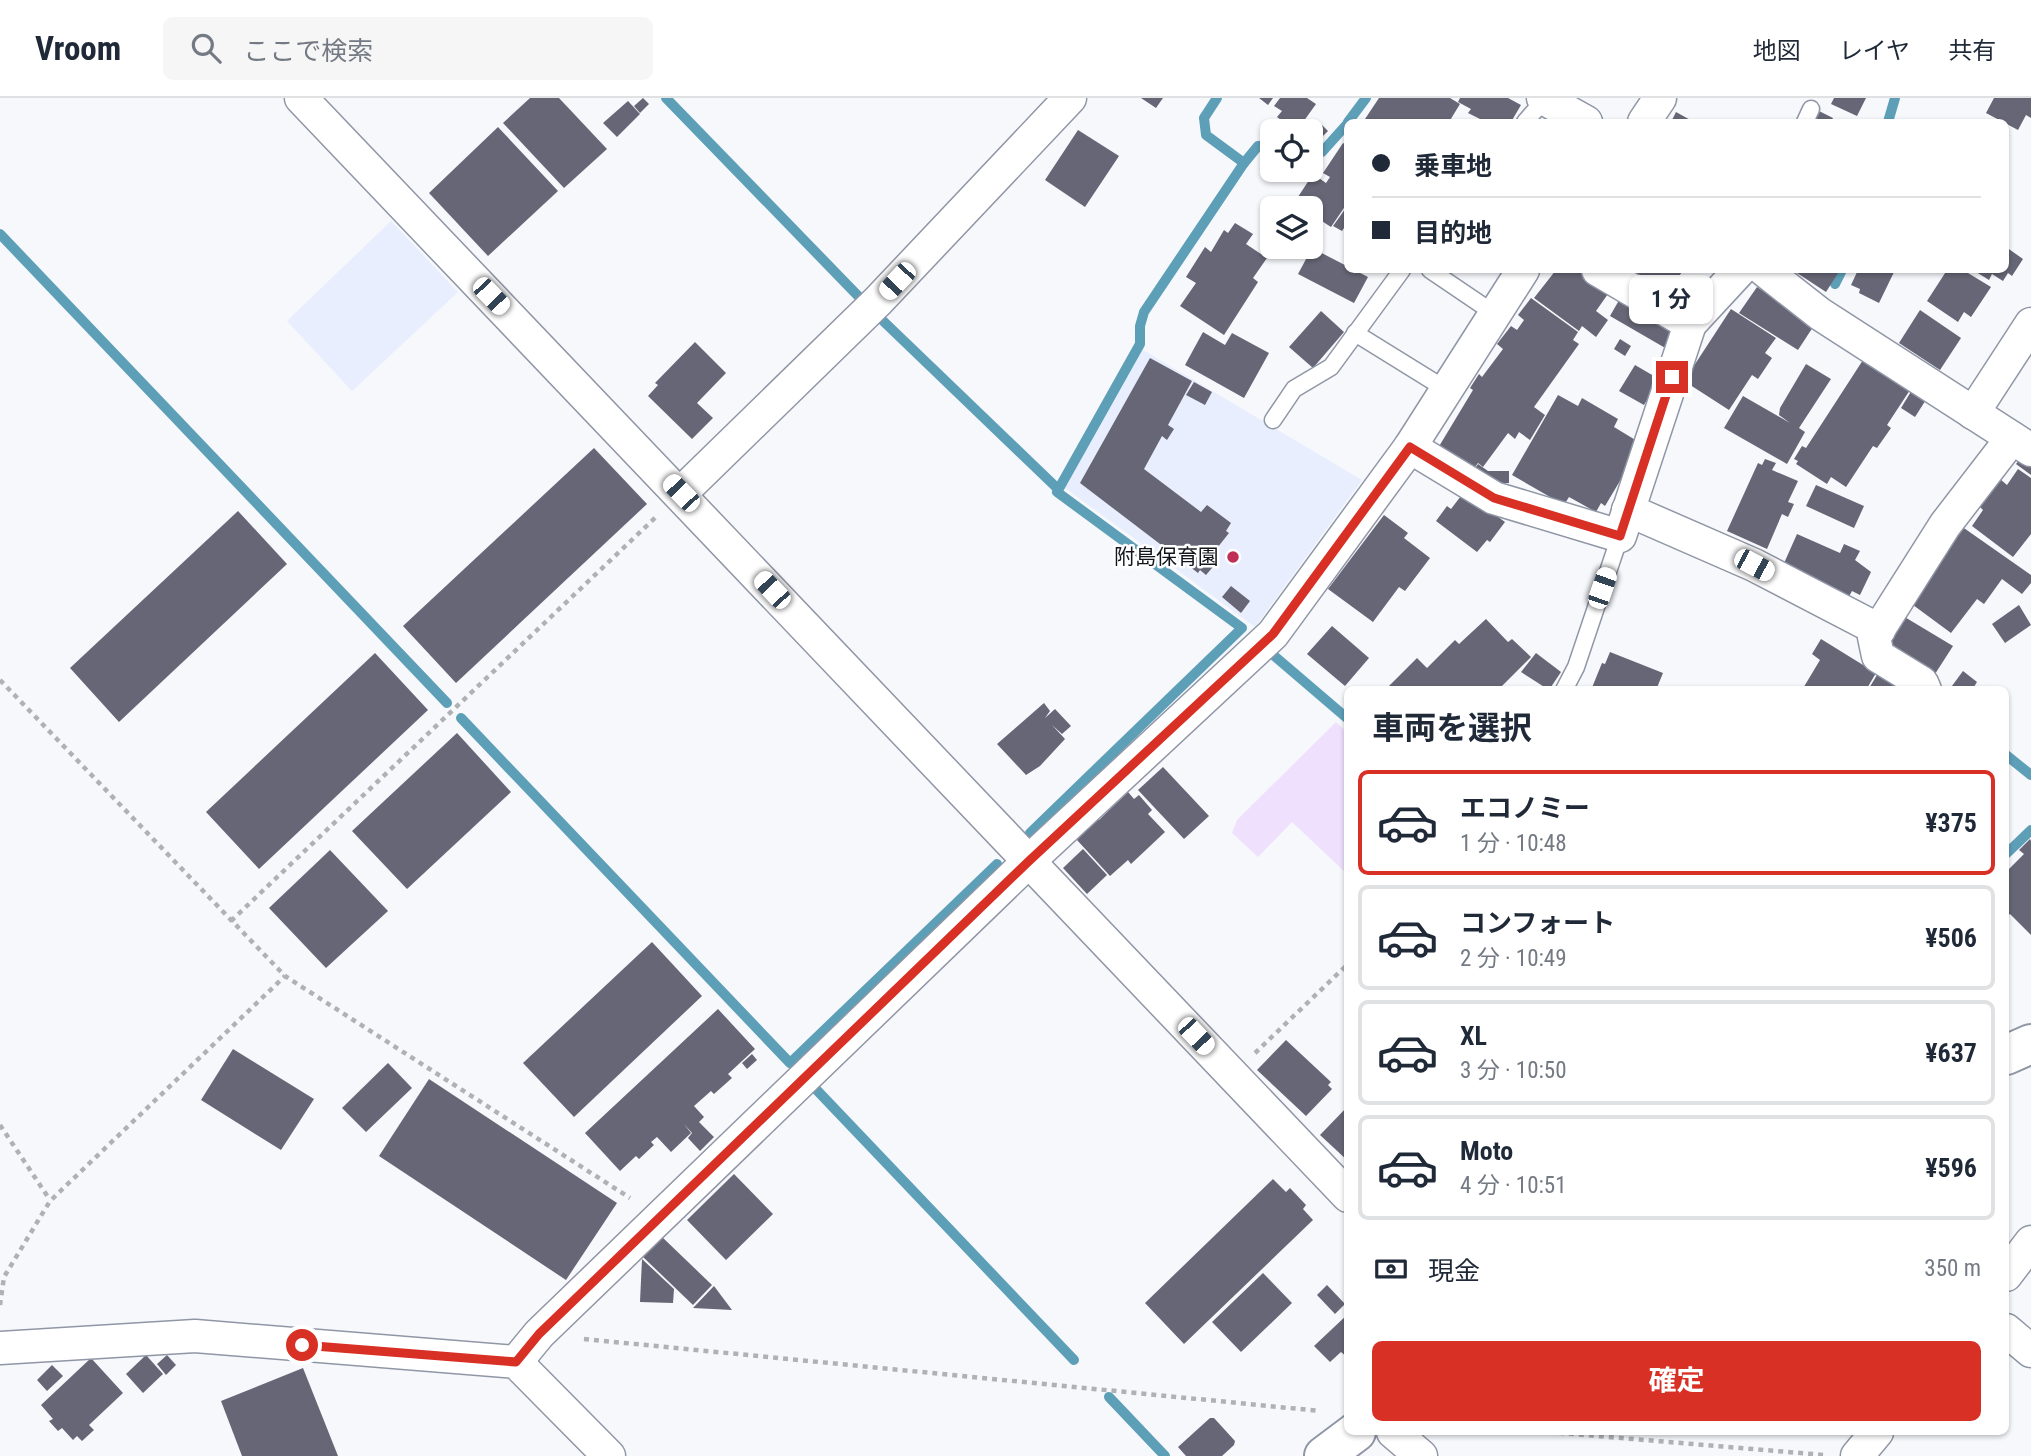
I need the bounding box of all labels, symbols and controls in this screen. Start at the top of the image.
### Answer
search box [163,17,653,80]
text: Vroom [35,29,121,68]
icon: search [187,29,225,67]
text: ここで検索 [243,36,373,66]
text: 地図 [1753,37,1801,65]
text: レイヤ [1839,37,1910,65]
text: 共有 [1948,37,1996,65]
map controls [1260,119,1323,259]
button: locate [1260,119,1323,182]
text: 乗車地 [1414,151,1492,181]
button: layers [1260,196,1323,259]
text: 目的地 [1414,218,1492,248]
car [875,258,920,304]
car [469,274,514,318]
callout: 1 分 [1630,275,1714,324]
text: 1 分 [1651,286,1691,313]
route end [1656,361,1688,393]
car [659,471,704,515]
place label: 附島保育園 [1114,545,1219,569]
car [1731,546,1778,584]
marker: 附島保育園 [1225,549,1241,565]
car [1586,565,1619,611]
car [750,567,795,613]
text: 車両を選択 [1372,709,1532,747]
icon: car [1376,791,1439,854]
text: エコノミー [1460,793,1590,823]
text: ¥375 [1925,808,1977,838]
text: 1 分 · 10:48 [1460,830,1567,857]
icon: car [1376,906,1439,969]
text: コンフォート [1460,908,1615,938]
text: ¥506 [1925,923,1977,953]
text: 2 分 · 10:49 [1460,945,1567,972]
car [1174,1013,1219,1059]
icon: car [1376,1021,1439,1084]
text: XL [1460,1021,1487,1051]
text: ¥637 [1925,1038,1977,1068]
text: 3 分 · 10:50 [1460,1057,1567,1084]
icon: car [1376,1136,1439,1199]
text: Moto [1460,1136,1513,1166]
text: ¥596 [1925,1153,1977,1183]
text: 4 分 · 10:51 [1460,1172,1567,1199]
icon: cash [1372,1250,1410,1288]
text: 350 m [1924,1255,1981,1282]
text: 現金 [1428,1256,1480,1286]
route start [286,1329,318,1361]
button: 確定 [1372,1341,1981,1421]

